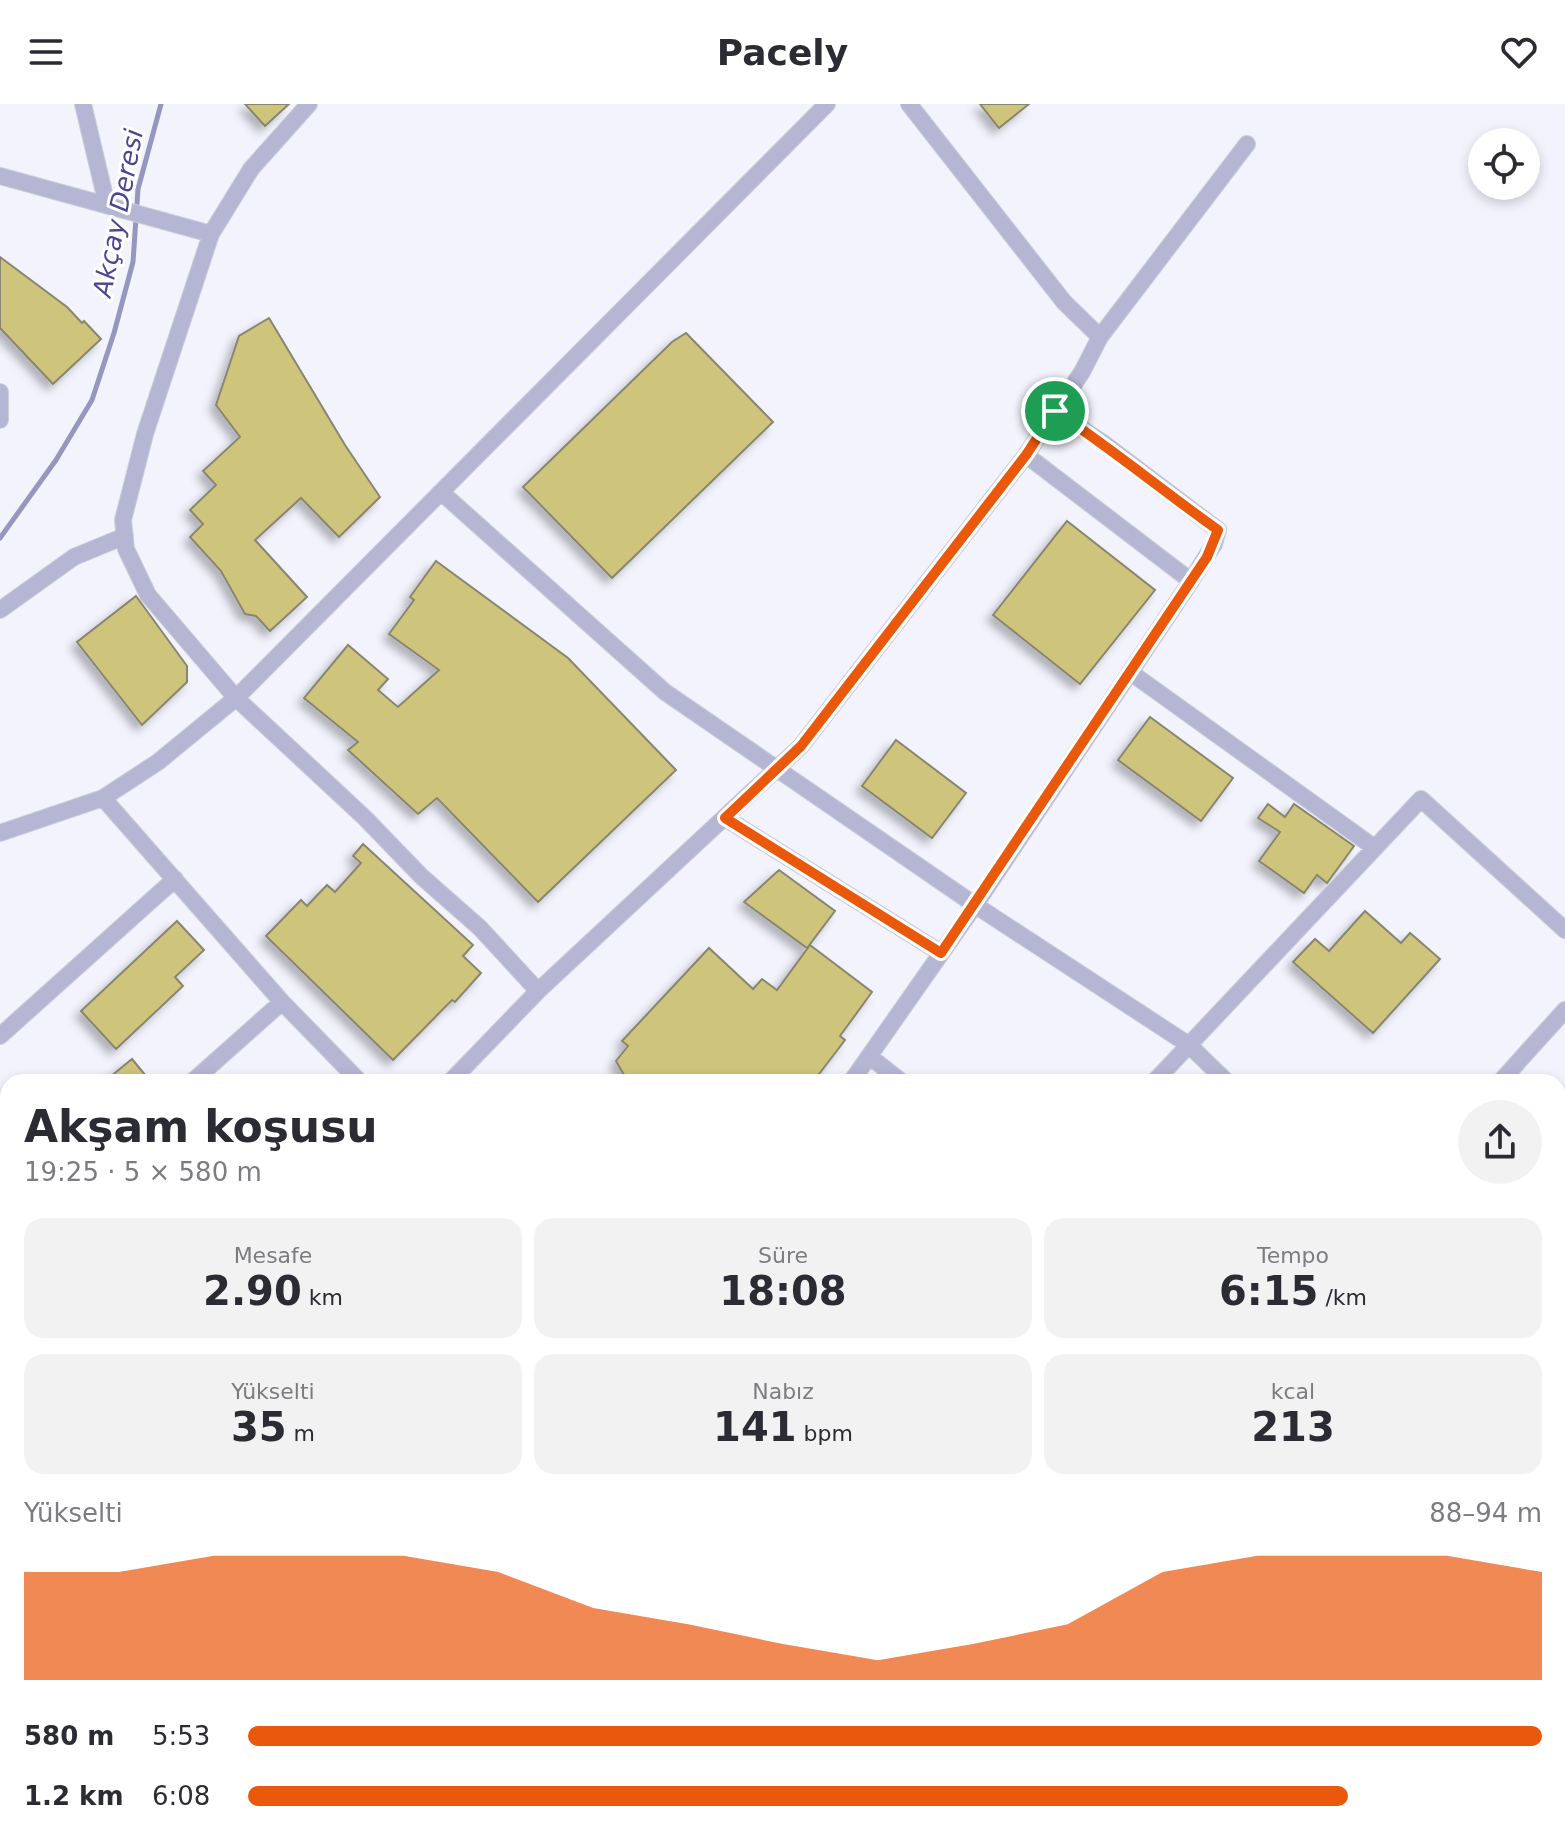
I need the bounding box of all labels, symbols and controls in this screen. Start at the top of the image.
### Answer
icon: menu [24,30,68,74]
icon: heart [1497,30,1541,74]
text: Pacely [717,32,848,73]
water label: Akçay Deresi [87,126,149,301]
map controls [1468,128,1540,200]
button: locate [1468,128,1540,200]
pin [1021,377,1089,445]
icon: arrive [1033,389,1077,433]
button: share [1458,1100,1542,1184]
text: Akşam koşusu [24,1101,378,1152]
text: 19:25 · 5 × 580 m [24,1157,262,1187]
text: Mesafe [234,1243,312,1268]
text: Süre [758,1243,808,1268]
text: Tempo [1257,1243,1329,1268]
text: 2.90 [203,1268,302,1314]
text: 18:08 [719,1268,847,1314]
text: 6:15 [1219,1268,1318,1314]
text: km [302,1285,343,1310]
text: /km [1318,1285,1367,1310]
text: Yükselti [231,1379,315,1404]
text: Nabız [752,1379,814,1404]
text: kcal [1271,1379,1315,1404]
text: 35 [231,1404,287,1450]
text: 141 [713,1404,797,1450]
text: 213 [1251,1404,1335,1450]
text: m [287,1421,315,1446]
text: bpm [797,1421,853,1446]
text: Yükselti [24,1498,123,1528]
text: 88–94 m [1429,1498,1542,1528]
text: 580 m [24,1721,114,1751]
text: 5:53 [152,1721,210,1751]
text: 1.2 km [24,1781,124,1811]
text: 6:08 [152,1781,210,1811]

